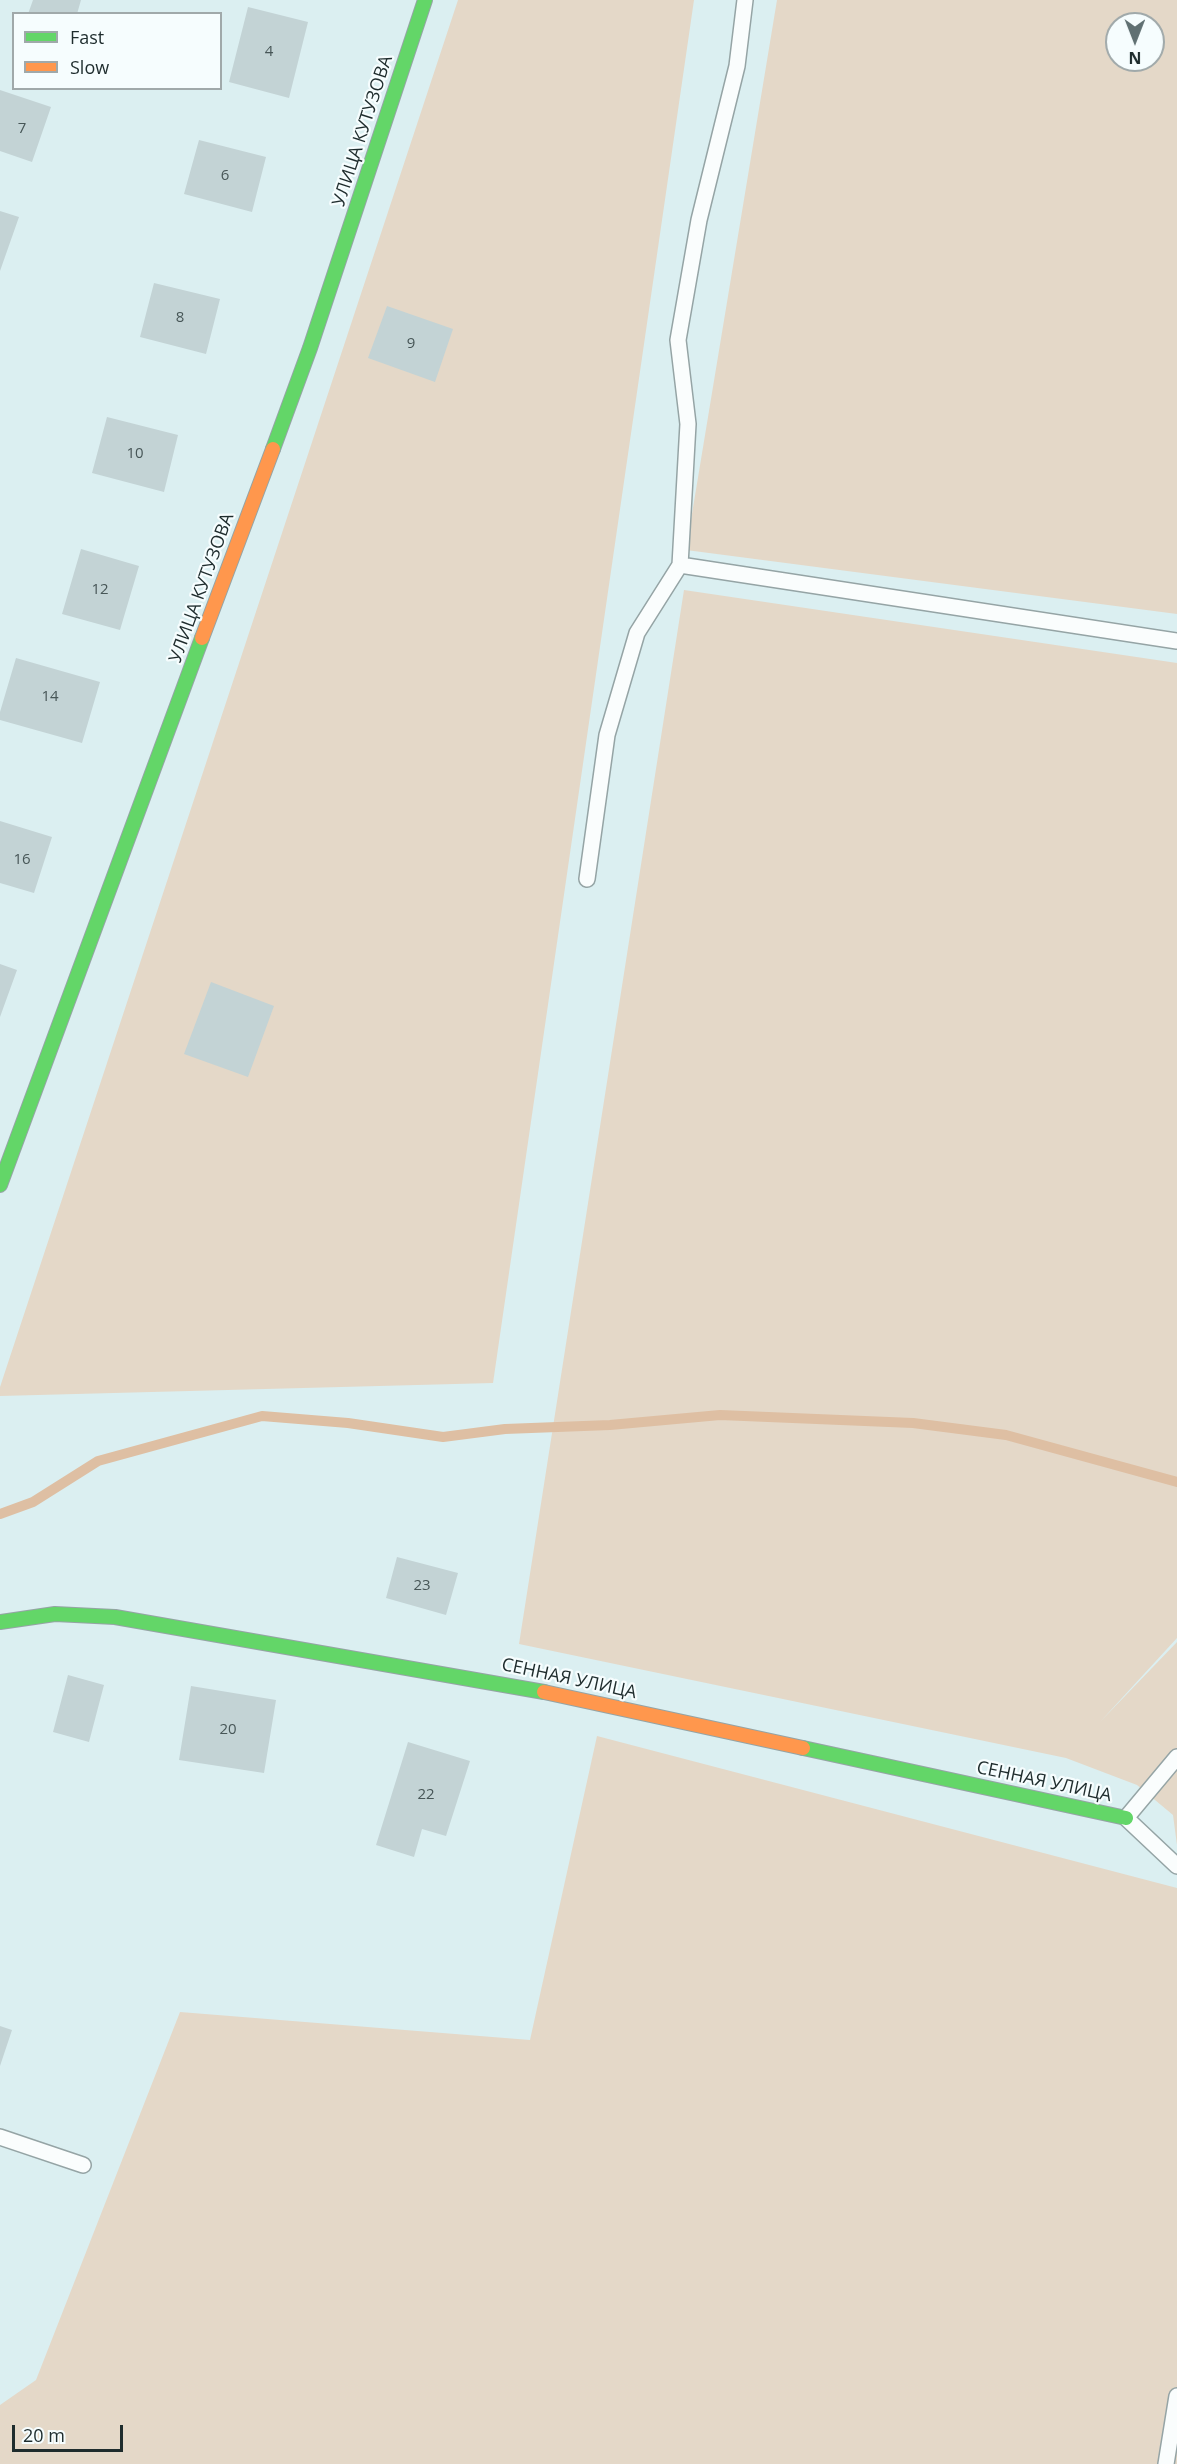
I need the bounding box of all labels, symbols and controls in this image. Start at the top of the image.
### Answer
legend [12,12,222,90]
north arrow [1105,12,1165,72]
text: Fast [70,25,104,49]
house number: 4 [265,43,273,61]
text: N [1129,47,1142,69]
street label: УЛИЦА КУТУЗОВА [328,53,398,209]
text: Slow [70,55,109,79]
house number: 7 [18,120,26,138]
house number: 6 [221,167,229,185]
house number: 8 [176,309,184,327]
house number: 9 [407,335,415,353]
house number: 10 [126,445,144,463]
street label: УЛИЦА КУТУЗОВА [165,510,239,666]
house number: 12 [91,581,109,599]
house number: 14 [41,688,59,706]
house number: 16 [13,851,31,869]
house number: 23 [413,1577,431,1595]
street label: СЕННАЯ УЛИЦА [500,1654,638,1704]
house number: 20 [219,1721,237,1739]
street label: СЕННАЯ УЛИЦА [975,1757,1113,1807]
house number: 22 [417,1786,435,1804]
scale bar [15,2413,126,2451]
text: 20 m [23,2423,65,2447]

